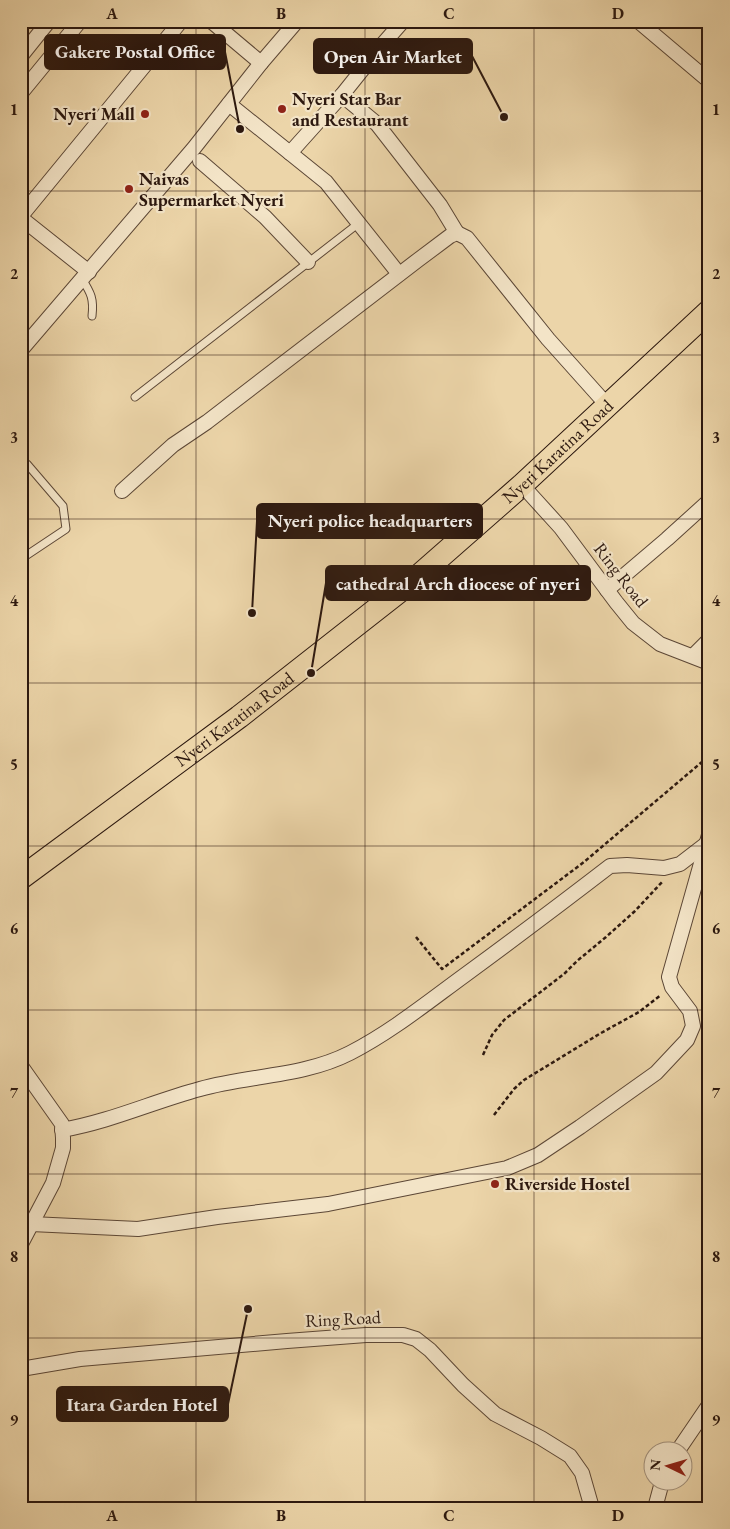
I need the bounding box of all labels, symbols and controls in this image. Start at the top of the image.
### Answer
text: A [105,3,118,24]
text: B [276,3,286,24]
text: C [443,3,455,24]
text: D [612,3,624,24]
callout: Gakere Postal Office [45,35,225,69]
text: Gakere Postal Office [55,39,215,64]
callout: Open Air Market [314,39,472,73]
text: Open Air Market [324,44,462,69]
place label: Nyeri Star Bar and Restaurant [292,87,409,131]
text: 1 [10,99,18,120]
text: 1 [712,99,720,120]
place label: Nyeri Mall [53,102,135,125]
marker: Nyeri Star Bar and Restaurant [276,103,288,115]
marker: Nyeri Mall [139,108,151,120]
place label: Naivas Supermarket Nyeri [139,167,284,211]
marker: Naivas Supermarket Nyeri [123,183,135,195]
text: 2 [10,263,19,284]
text: 2 [712,263,721,284]
street label: Nyeri Karatina Road [497,393,618,508]
text: 3 [10,427,18,448]
text: 3 [712,427,720,448]
callout: Nyeri police headquarters [257,504,482,538]
text: Nyeri police headquarters [268,508,472,533]
street label: Ring Road [589,538,654,612]
callout: cathedral Arch diocese of nyeri [326,566,590,600]
text: cathedral Arch diocese of nyeri [336,571,580,596]
text: 4 [10,590,19,611]
text: 4 [712,590,721,611]
street label: Nyeri Karatina Road [170,666,299,771]
text: 5 [10,754,18,775]
text: 5 [712,754,720,775]
text: 6 [10,918,19,939]
text: 6 [712,918,721,939]
text: 7 [10,1082,19,1103]
text: 7 [712,1082,721,1103]
place label: Riverside Hostel [505,1172,630,1195]
marker: Riverside Hostel [489,1178,501,1190]
text: 8 [10,1246,18,1267]
text: 8 [712,1246,720,1267]
street label: Ring Road [304,1305,382,1332]
callout: Itara Garden Hotel [57,1387,228,1421]
text: Itara Garden Hotel [66,1392,218,1417]
text: 9 [10,1409,19,1430]
text: 9 [712,1409,721,1430]
north arrow [642,1442,692,1492]
text: N [646,1458,665,1471]
text: A [105,1505,118,1526]
text: B [276,1505,286,1526]
text: C [443,1505,455,1526]
text: D [612,1505,624,1526]

